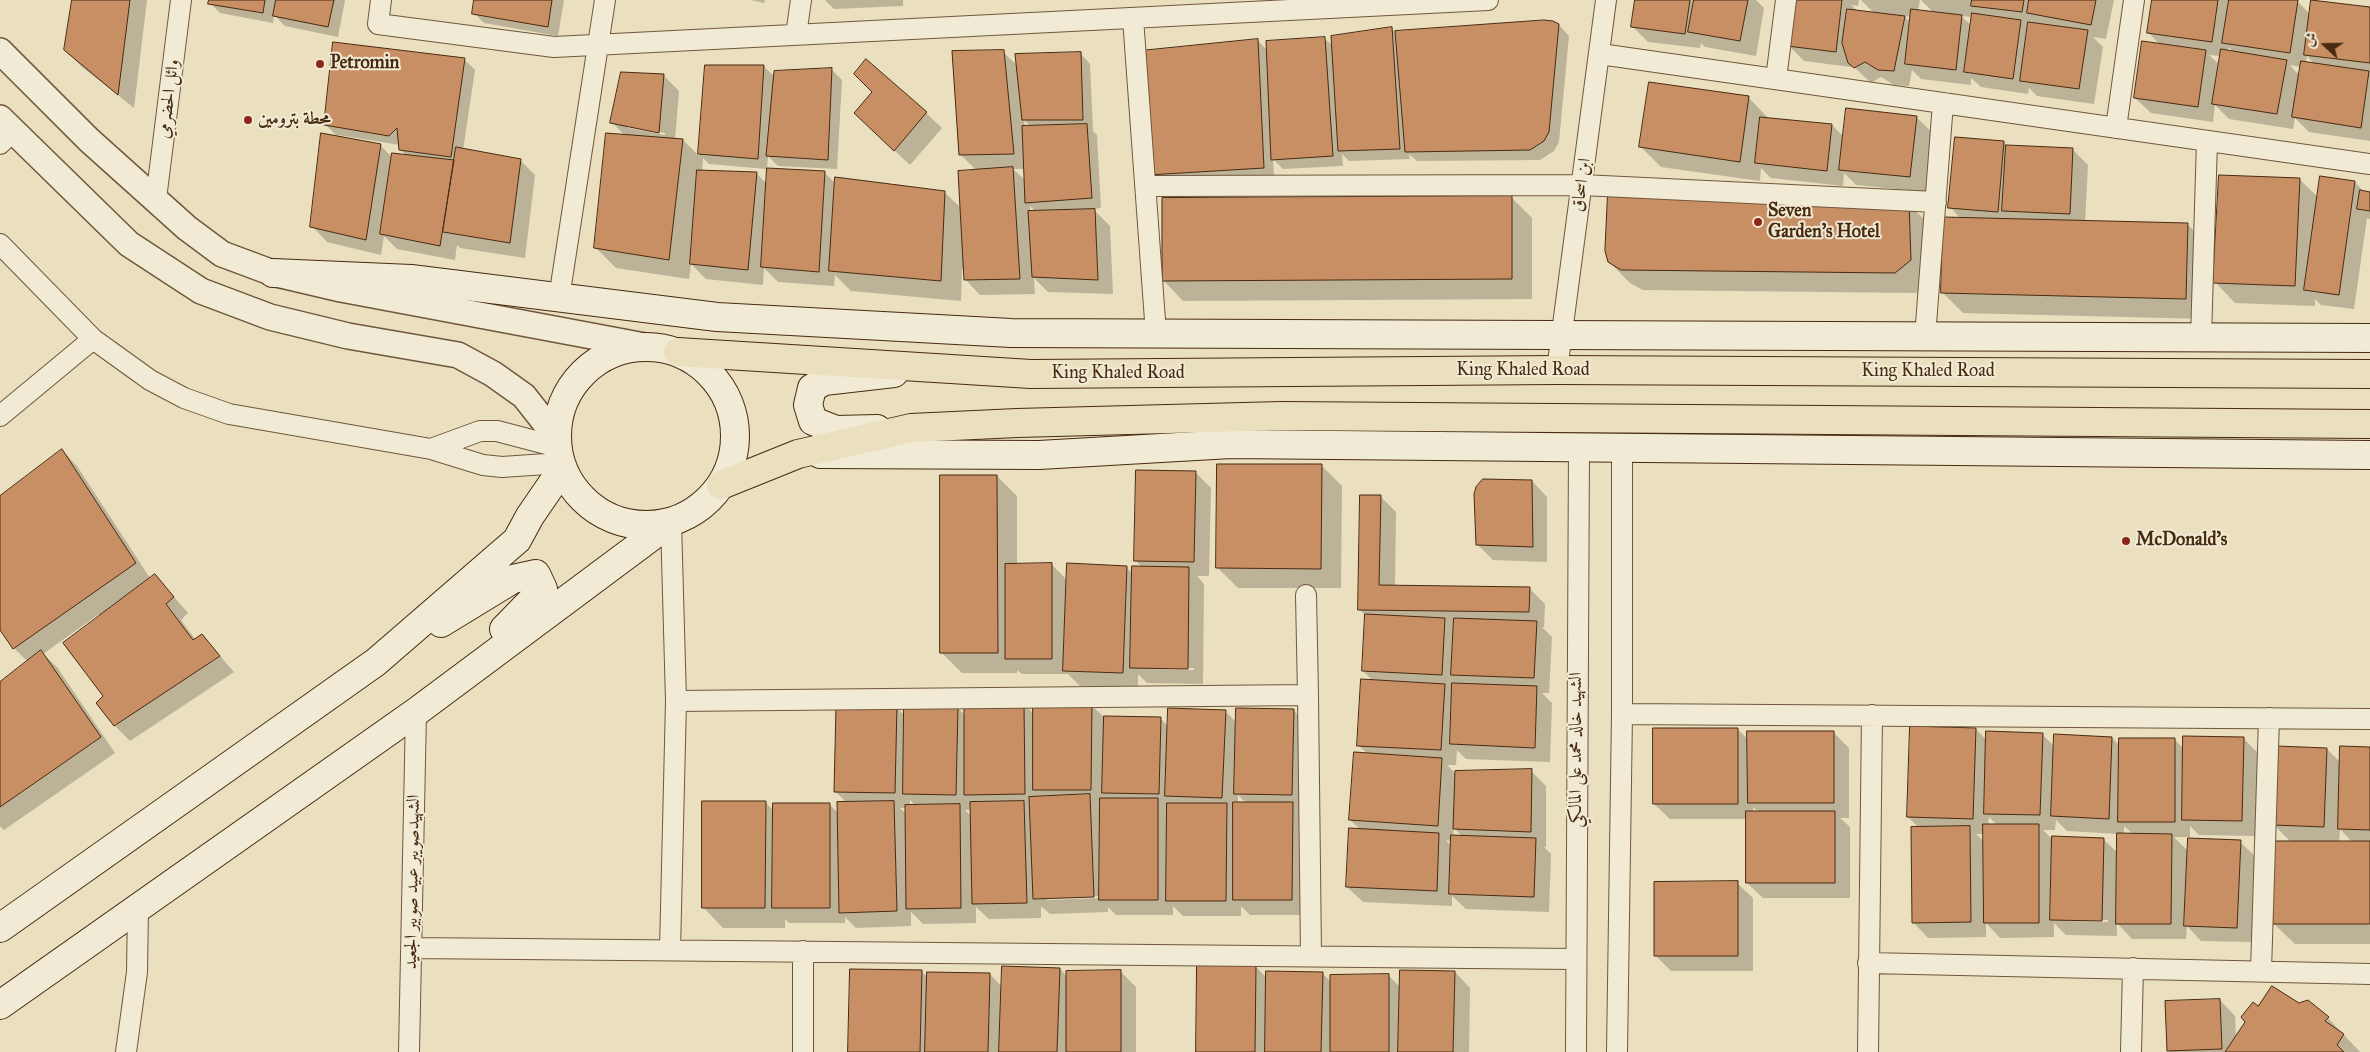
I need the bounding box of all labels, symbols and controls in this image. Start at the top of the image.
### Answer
north arrow [2300,20,2350,70]
text: ش [2300,30,2321,49]
place label: Petromin [330,53,399,75]
street label: وائل الحضرمي [153,58,185,140]
marker: Petromin [314,58,326,70]
place label: محطة بترومين [258,109,331,131]
marker: محطة بترومين [242,114,254,126]
street label: ابن اسحاق [1568,157,1596,213]
place label: Seven Garden's Hotel [1768,201,1880,243]
marker: Seven Garden's Hotel [1752,216,1764,228]
street label: King Khaled Road [1456,360,1590,382]
street label: King Khaled Road [1861,361,1995,383]
street label: King Khaled Road [1051,363,1185,385]
place label: McDonald's [2136,530,2227,552]
marker: McDonald's [2120,535,2132,547]
street label: الشهيد خالد محمد على المالكي [1566,672,1588,828]
street label: الشهيدصويبر عبيد صوبير الجعيد [401,794,425,970]

